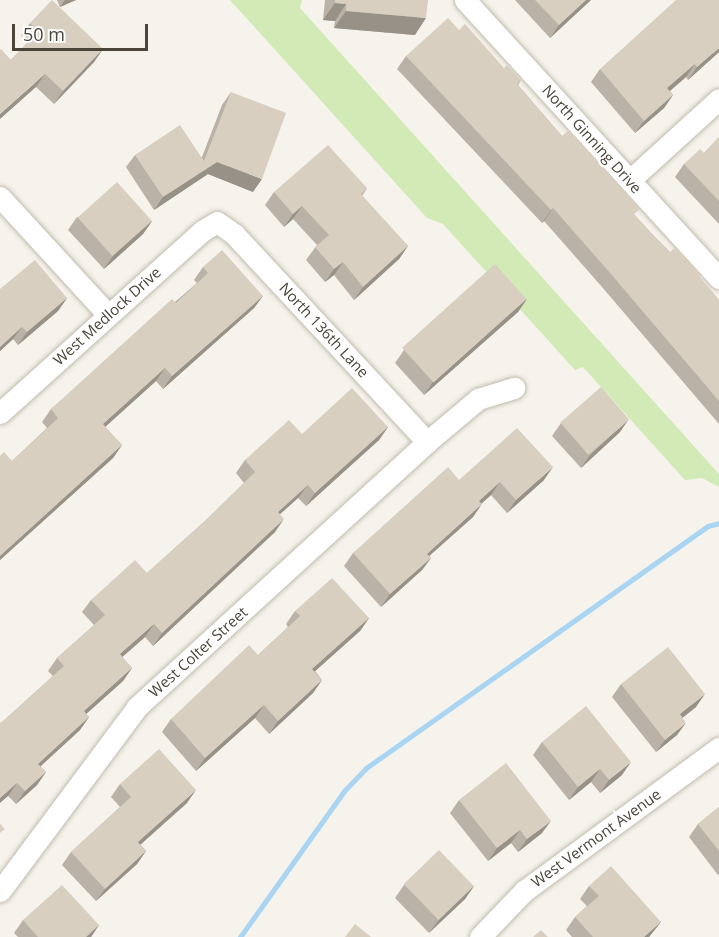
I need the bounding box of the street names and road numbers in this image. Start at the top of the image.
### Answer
street label: North Ginning Drive [539,81,645,197]
street label: West Medlock Drive [50,263,164,369]
street label: North 136th Lane [276,279,372,381]
street label: West Colter Street [145,603,251,701]
street label: West Vermont Avenue [528,785,664,891]

